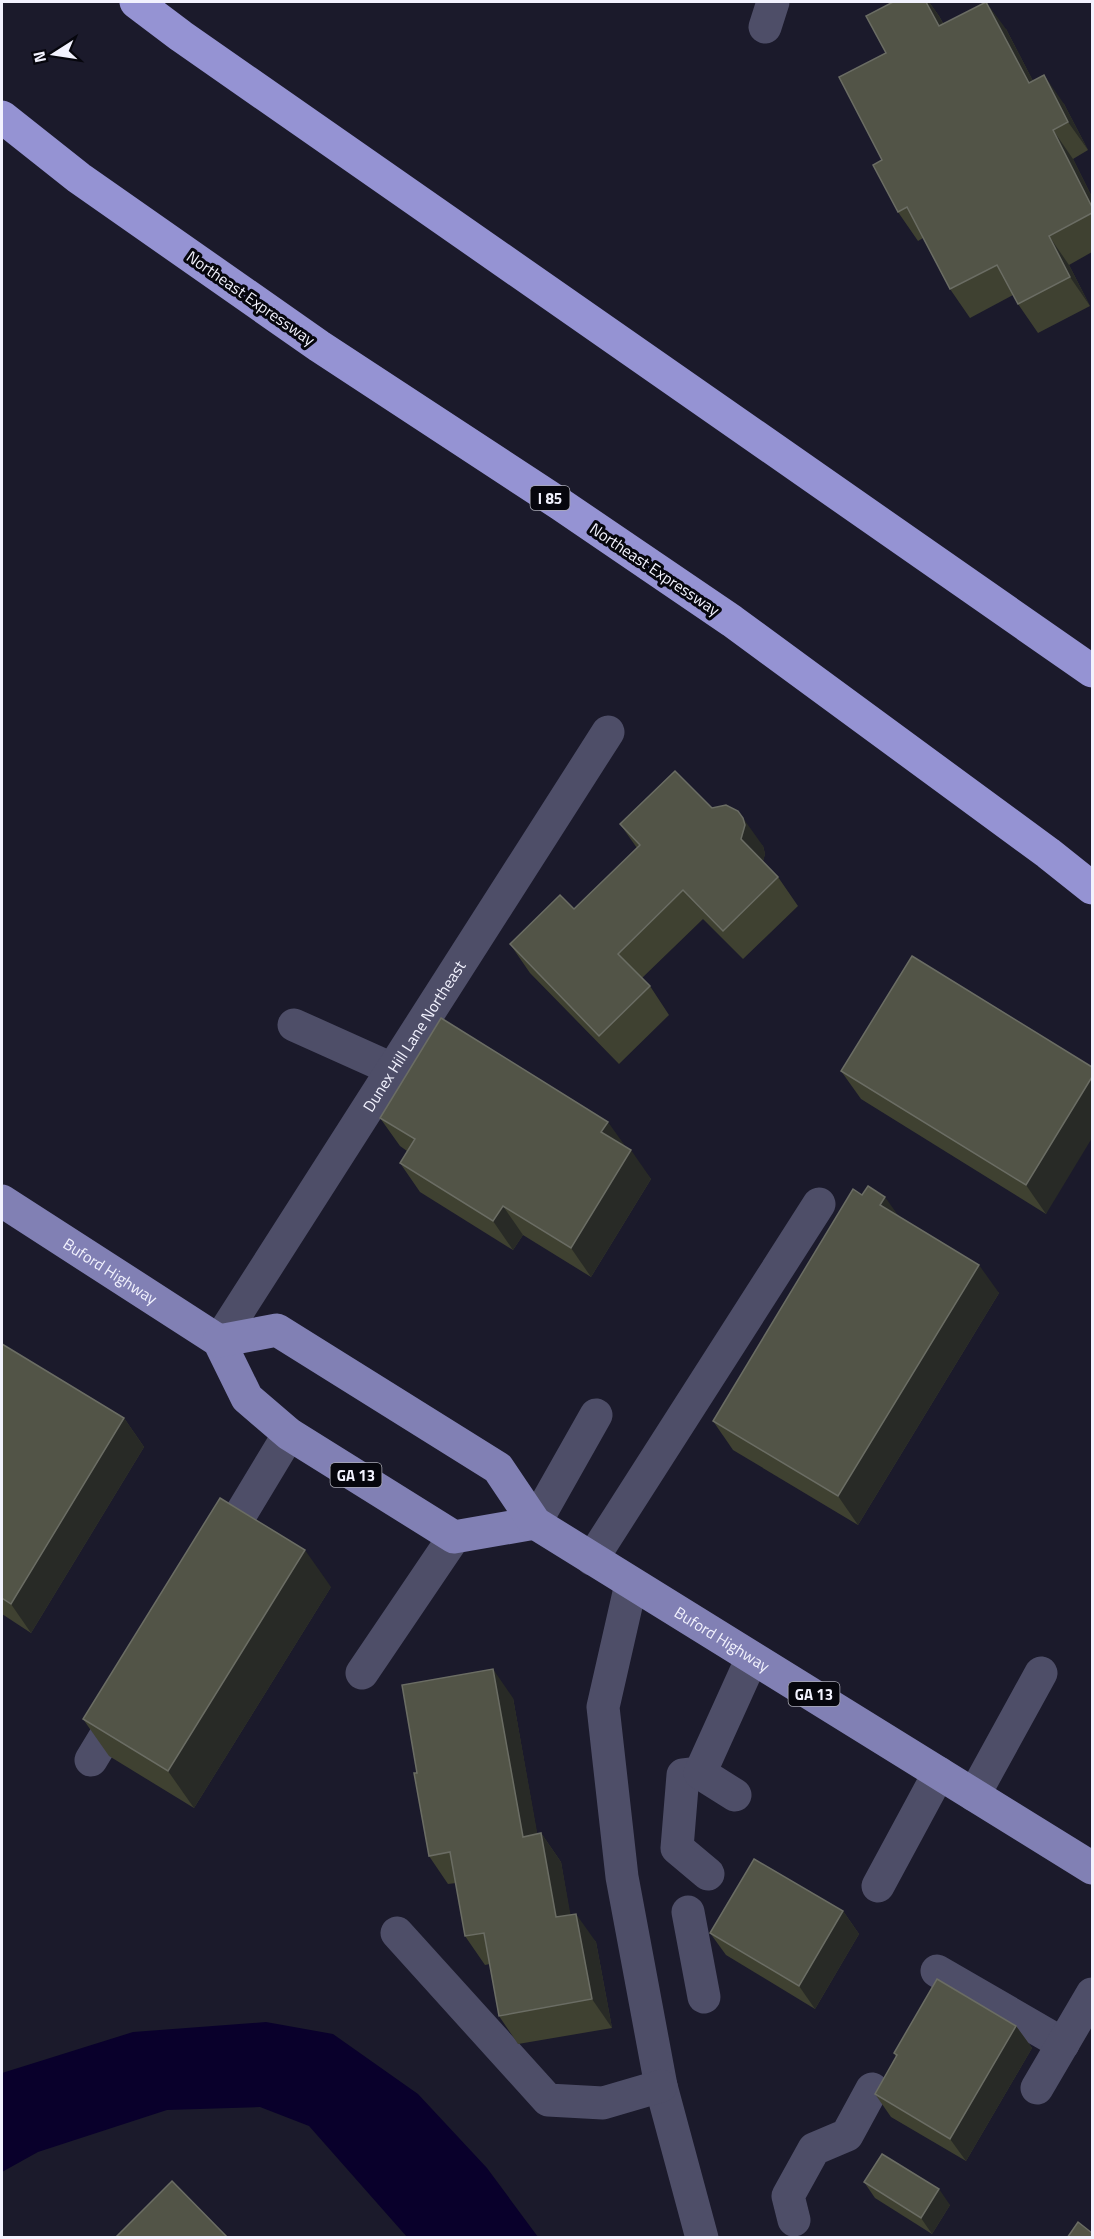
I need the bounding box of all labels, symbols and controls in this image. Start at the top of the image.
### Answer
north arrow [24,24,84,84]
text: N [26,49,52,65]
street label: Northeast Expressway [182,245,320,352]
road number: I 85 [530,486,570,510]
street label: Northeast Expressway [585,517,725,622]
street label: Dunex Hill Lane Northeast [356,955,471,1116]
street label: Buford Highway [58,1232,163,1310]
road number: GA 13 [330,1463,382,1487]
street label: Buford Highway [670,1600,775,1678]
road number: GA 13 [788,1682,840,1706]

